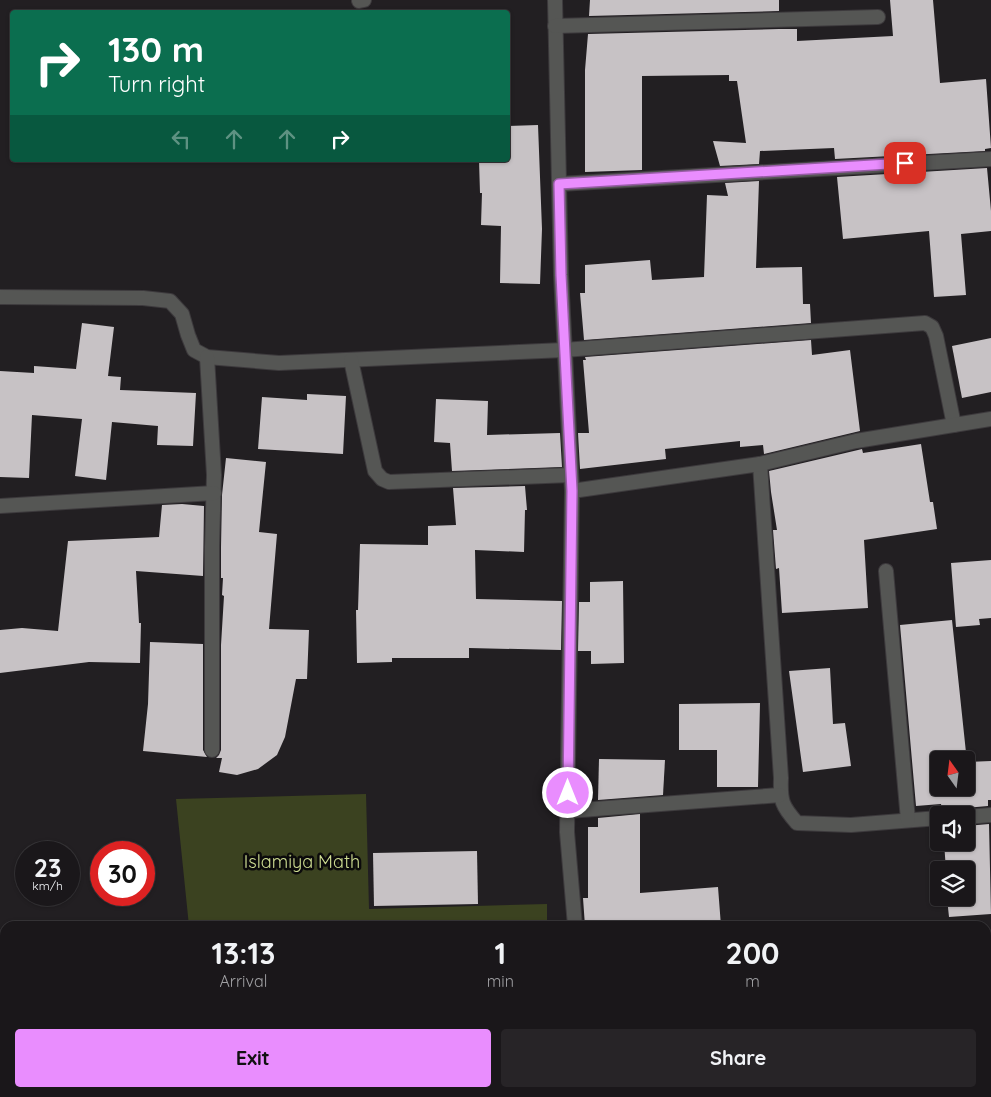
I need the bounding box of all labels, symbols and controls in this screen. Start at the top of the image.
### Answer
text: 130 m [108,27,204,71]
icon: right [25,30,90,95]
text: Turn right [108,70,205,98]
icon: left [167,125,195,153]
icon: ahead [220,125,248,153]
icon: ahead [273,125,301,153]
icon: right [326,125,354,153]
pin [884,142,926,184]
icon: arrive [891,149,919,177]
north arrow [930,751,975,796]
map controls [930,751,975,906]
position arrow [541,766,593,818]
button: sound [930,806,975,851]
speed limit sign: 30 [90,841,155,906]
park label: Islamiya Math [244,850,360,873]
text: 23 [34,852,61,883]
button: layers [930,861,975,906]
text: km/h [32,878,63,893]
text: 13:13 [212,934,275,972]
text: 1 [495,934,506,972]
text: 200 [726,934,779,972]
text: Arrival [219,971,267,991]
text: min [487,971,514,991]
text: m [745,971,760,991]
button: Exit [15,1029,491,1087]
button: Share [501,1029,976,1087]

